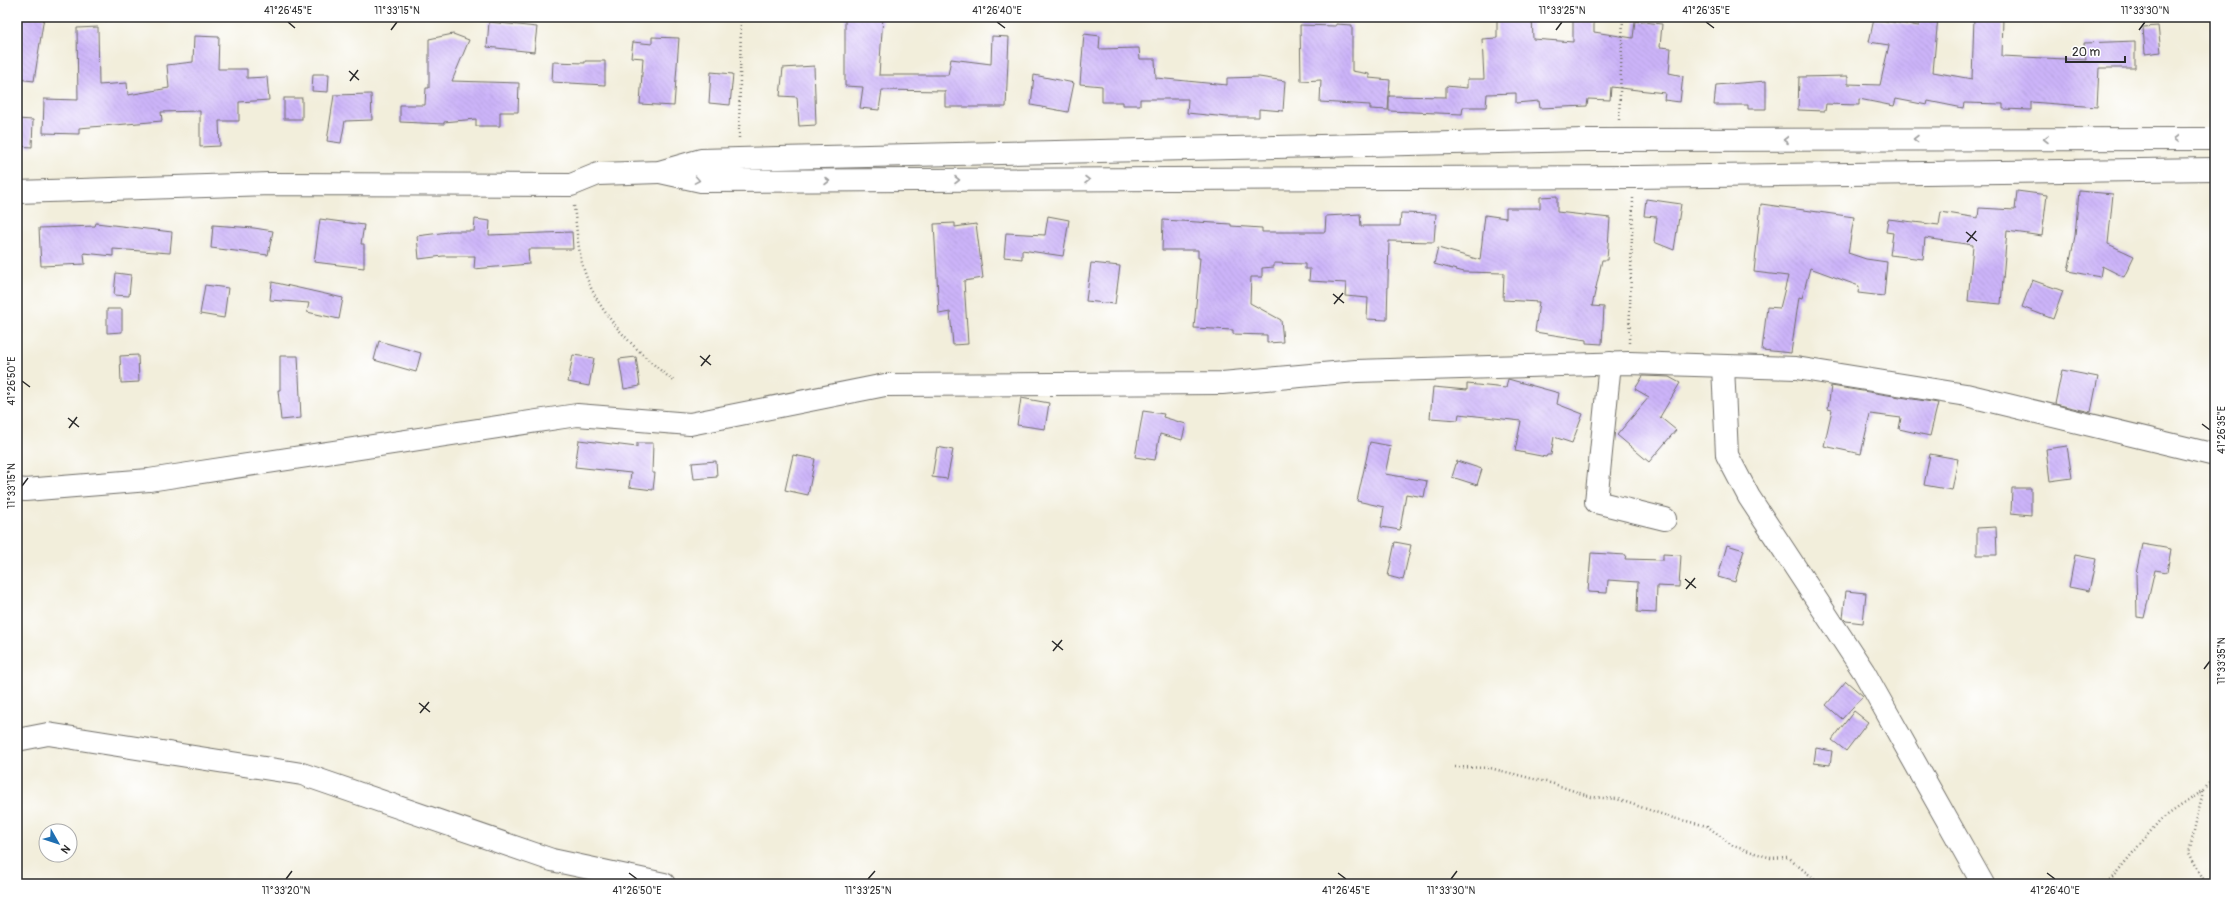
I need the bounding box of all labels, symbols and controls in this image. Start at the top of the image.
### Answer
text: 41°26'45"E [264,5,312,17]
text: 11°33'15"N [374,5,420,17]
text: 41°26'40"E [972,5,1022,17]
text: 11°33'25"N [1538,5,1586,17]
text: 41°26'35"E [1682,5,1730,17]
text: 11°33'30"N [2121,5,2170,17]
scale bar [2066,38,2125,64]
text: 20 m [2072,45,2101,60]
one-way arrow [1913,135,1919,143]
one-way arrow [2043,135,2049,143]
one-way arrow [2173,135,2179,143]
one-way arrow [1783,136,1789,144]
one-way arrow [694,175,700,184]
one-way arrow [954,176,960,184]
one-way arrow [1084,176,1090,184]
one-way arrow [824,177,830,185]
text: 41°26'50"E [6,357,18,406]
text: 41°26'35"E [2216,406,2228,454]
text: 11°33'15"N [6,463,18,509]
text: 11°33'35"N [2216,637,2228,685]
north arrow [38,823,78,863]
text: N [58,842,73,856]
text: 11°33'20"N [262,885,311,897]
text: 41°26'50"E [613,885,662,897]
text: 11°33'25"N [844,885,892,897]
text: 41°26'45"E [1322,885,1370,897]
text: 11°33'30"N [1427,885,1476,897]
text: 41°26'40"E [2030,885,2080,897]

